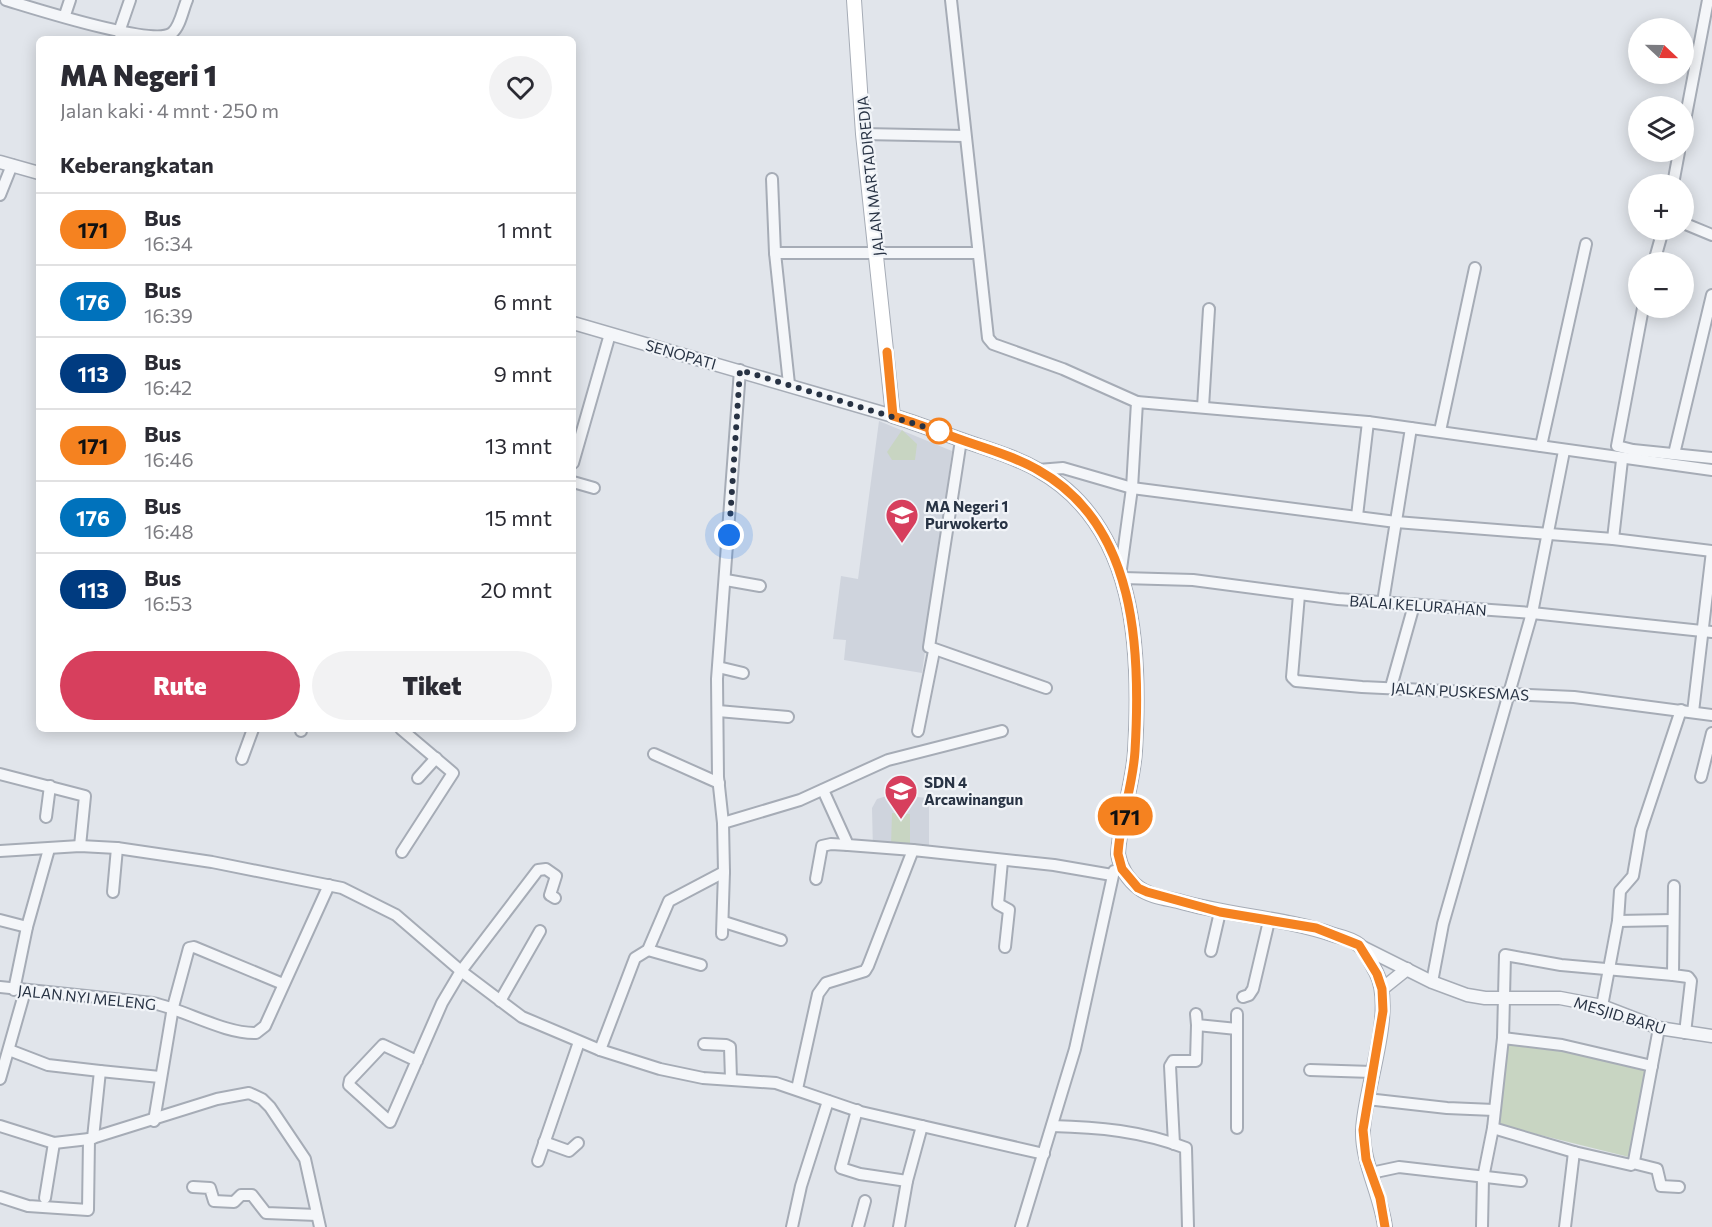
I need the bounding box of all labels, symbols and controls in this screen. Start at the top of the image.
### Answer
north arrow [1628,18,1694,84]
map controls [1628,18,1694,318]
button: heart [489,56,552,119]
text: MA Negeri 1 [60,58,217,92]
street label: JALAN MARTADIREDJA [853,95,887,257]
button: layers [1628,96,1694,162]
text: Jalan kaki · 4 mnt · 250 m [60,98,279,122]
text: Keberangkatan [60,151,214,178]
button: + [1628,174,1694,240]
text: Bus [144,204,181,231]
text: 1 mnt [498,216,552,243]
text: 171 [78,217,108,242]
text: 16:34 [144,231,193,255]
button: − [1628,252,1694,318]
text: Bus [144,276,181,303]
text: 6 mnt [494,288,552,315]
text: 176 [76,289,110,314]
text: 16:39 [144,303,193,327]
street label: SENOPATI [644,335,718,373]
text: Bus [144,348,181,375]
text: 9 mnt [494,360,552,387]
text: 113 [77,361,109,386]
text: 16:42 [144,375,192,399]
unlabelled marker [926,418,952,444]
text: Bus [144,420,181,447]
text: 13 mnt [485,432,552,459]
text: 171 [78,433,108,458]
text: 16:46 [144,447,194,471]
text: Bus [144,492,181,519]
school or university icon: MA Negeri 1 Purwokerto [884,497,920,544]
place label: MA Negeri 1 Purwokerto [925,497,1008,532]
text: 15 mnt [485,504,552,531]
text: 176 [76,505,110,530]
text: 16:48 [144,519,194,543]
your location [714,520,744,550]
text: Bus [144,564,181,591]
text: 20 mnt [480,576,552,603]
text: 113 [77,577,109,602]
text: 16:53 [144,591,192,615]
street label: BALAI KELURAHAN [1349,591,1487,619]
button: Rute [60,651,300,720]
button: Tiket [312,651,552,720]
street label: JALAN PUSKESMAS [1390,678,1530,704]
school or university icon: SDN 4 Arcawinangun [883,773,919,820]
place label: SDN 4 Arcawinangun [924,773,1023,808]
line badge: 171 [1090,796,1160,836]
text: 171 [1110,804,1140,829]
street label: JALAN NYI MELENG [17,981,157,1013]
street label: MESJID BARU [1572,992,1668,1038]

